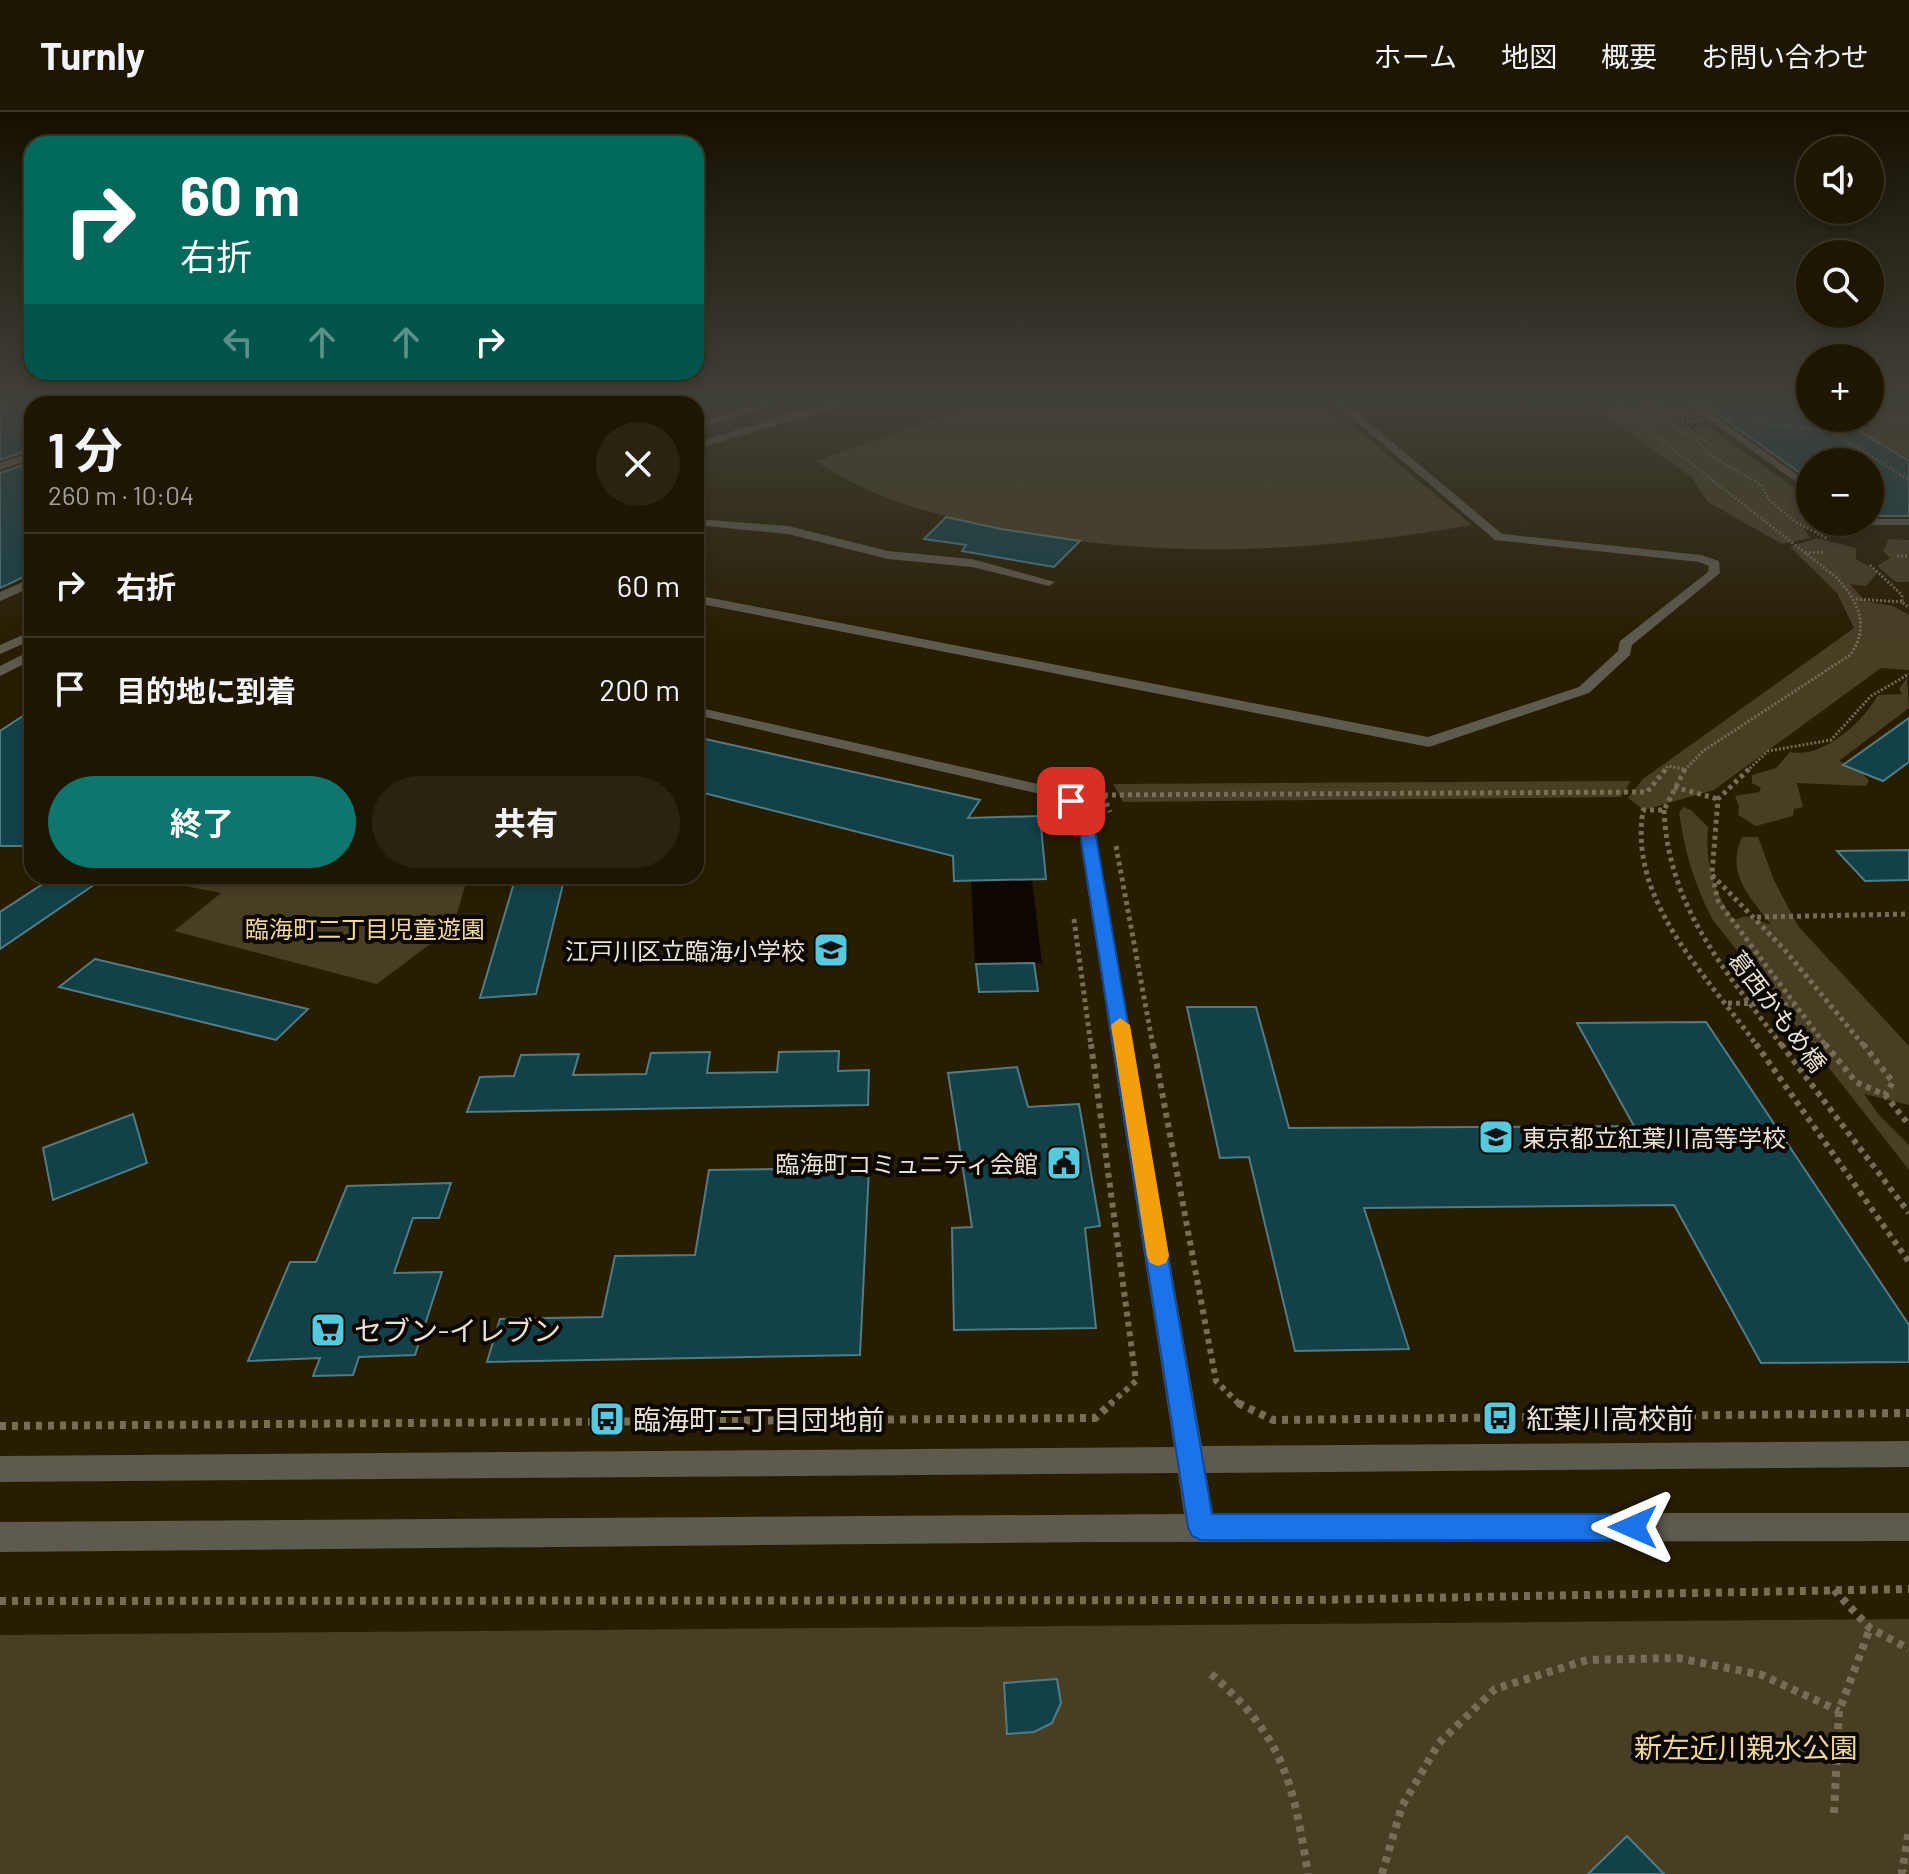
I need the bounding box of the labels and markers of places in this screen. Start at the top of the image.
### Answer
pin [1037,767,1105,835]
school or university icon: 江戸川区立臨海小学校 [812,931,850,969]
place label: 江戸川区立臨海小学校 [565,936,805,965]
school or university icon: 東京都立紅葉川高等学校 [1477,1118,1515,1156]
place label: 東京都立紅葉川高等学校 [1522,1123,1786,1152]
public building icon: 臨海町コミュニティ会館 [1045,1144,1083,1182]
place label: 臨海町コミュニティ会館 [775,1149,1038,1178]
supermarket icon: セブン-イレブン [309,1311,347,1349]
place label: セブン-イレブン [354,1313,561,1347]
bus stop icon: 紅葉川高校前 [1481,1399,1519,1437]
bus stop icon: 臨海町二丁目団地前 [588,1400,626,1438]
place label: 紅葉川高校前 [1526,1401,1694,1435]
place label: 臨海町二丁目団地前 [633,1402,885,1436]

